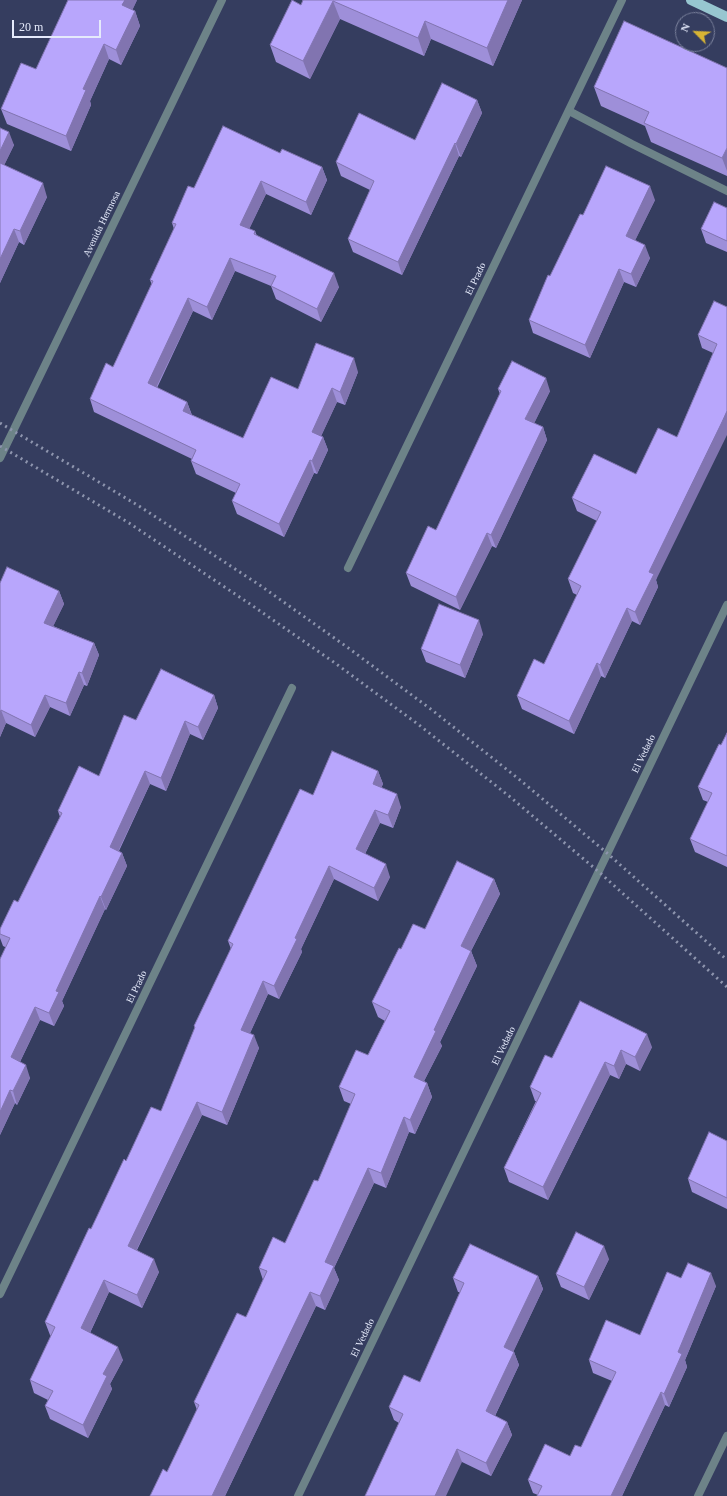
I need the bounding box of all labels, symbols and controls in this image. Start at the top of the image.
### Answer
scale bar [14,12,103,38]
north arrow [675,12,715,52]
text: 20 m [19,20,43,34]
text: N [678,21,692,34]
street label: Avenida Hermosa [81,189,123,259]
street label: El Prado [463,261,489,297]
street label: El Vedado [630,733,658,775]
street label: El Prado [124,969,150,1005]
street label: El Vedado [490,1025,518,1067]
street label: El Vedado [349,1317,377,1359]

